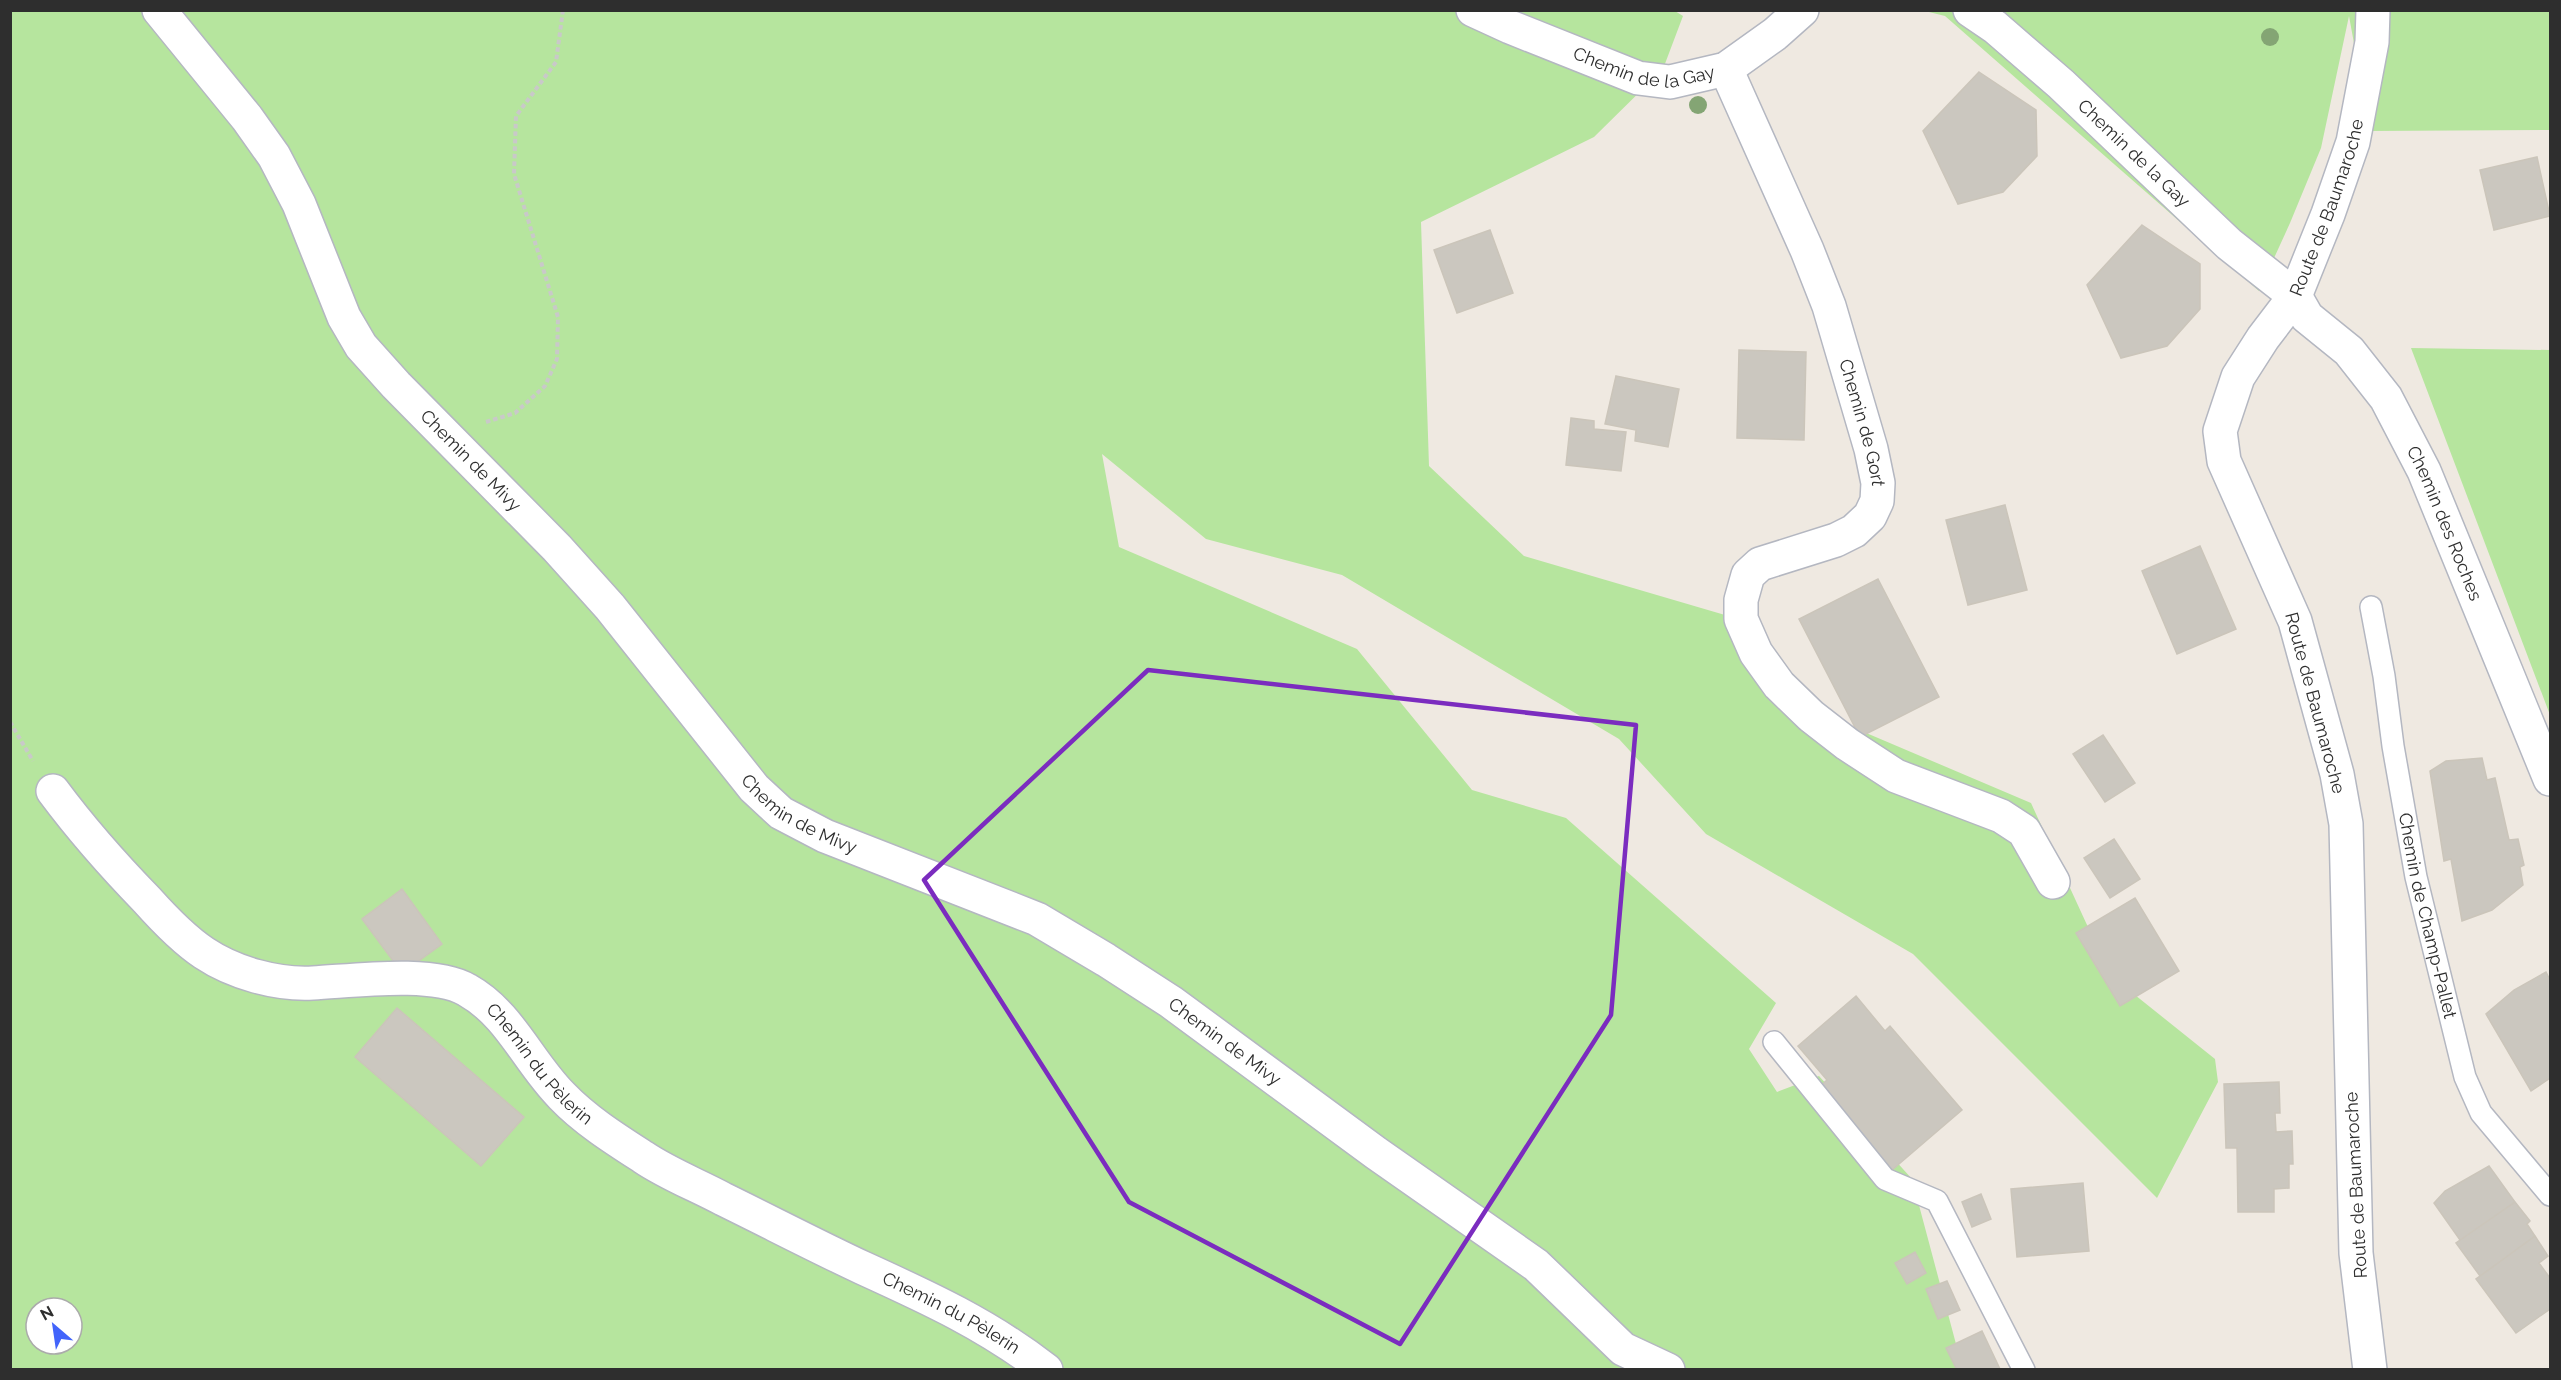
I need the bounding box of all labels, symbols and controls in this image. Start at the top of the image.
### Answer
street label: Chemin de la Gay [1570,42,1717,92]
street label: Chemin de la Gay [2074,95,2195,211]
street label: Route de Baumaroche [2285,117,2367,299]
street label: Chemin de Gort [1835,356,1889,487]
street label: Chemin de Mivy [416,405,526,516]
street label: Chemin des Roches [2403,442,2487,604]
street label: Route de Baumaroche [2281,610,2350,796]
street label: Chemin de Mivy [737,770,860,858]
street label: Chemin de Champ-Pallet [2395,811,2461,1021]
street label: Chemin de Mivy [1165,993,1286,1090]
street label: Chemin du Pèlerin [482,998,597,1129]
street label: Route de Baumaroche [2340,1091,2371,1279]
street label: Chemin du Pèlerin [879,1267,1024,1358]
north arrow [24,1296,84,1356]
text: N [37,1302,57,1325]

